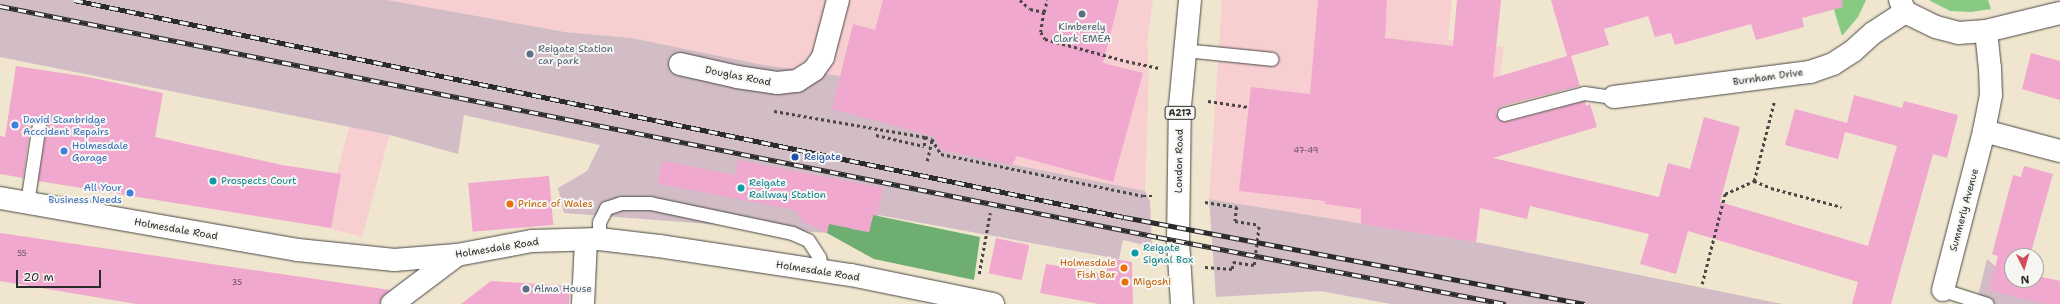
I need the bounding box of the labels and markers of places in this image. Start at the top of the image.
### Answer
marker: Kimberely Clark EMEA [1077,9,1087,19]
place label: Kimberely Clark EMEA [1053,20,1111,44]
place label: Reigate Station car park [538,42,613,66]
marker: Reigate Station car park [525,49,535,59]
place label: David Stanbridge Acccident Repairs [23,113,109,136]
marker: David Stanbridge Acccident Repairs [10,120,20,130]
place label: Holmesdale Garage [72,139,128,162]
marker: Holmesdale Garage [59,146,69,156]
marker: Reigate [789,151,801,163]
place label: Reigate [804,151,841,163]
place label: Prospects Court [221,175,297,187]
marker: Prospects Court [208,176,218,186]
place label: Reigate Railway Station [749,176,826,200]
place label: All Your Business Needs [49,181,122,204]
marker: Reigate Railway Station [736,183,746,193]
marker: All Your Business Needs [125,188,135,198]
place label: Prince of Wales [518,198,593,210]
marker: Prince of Wales [505,199,515,209]
place label: Reigate Signal Box [1143,241,1193,264]
marker: Reigate Signal Box [1130,248,1140,258]
place label: Holmesdale Fish Bar [1060,256,1116,280]
marker: Holmesdale Fish Bar [1119,263,1129,273]
place label: Migoshi [1133,276,1171,288]
marker: Migoshi [1120,277,1130,287]
place label: Alma House [534,283,592,295]
marker: Alma House [521,284,531,294]

